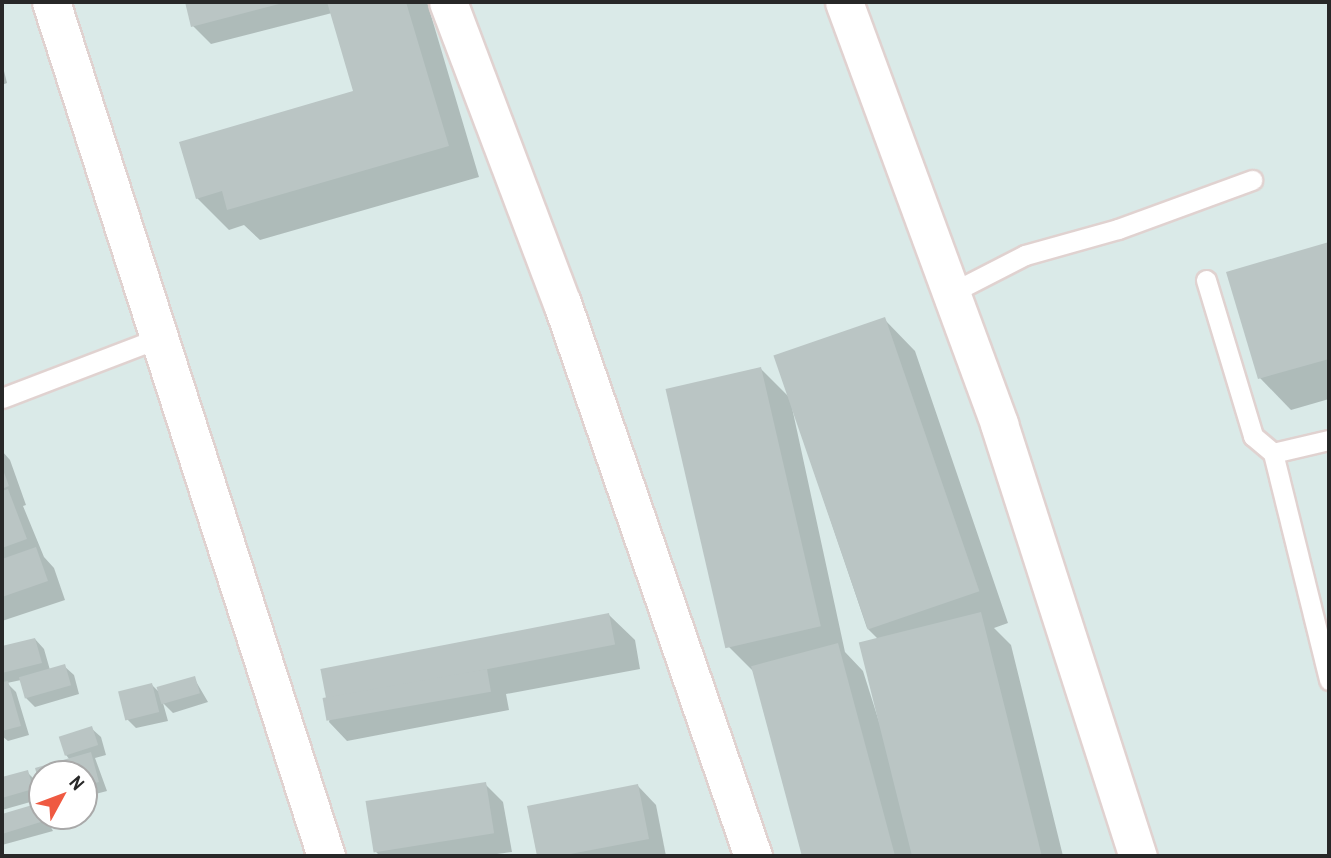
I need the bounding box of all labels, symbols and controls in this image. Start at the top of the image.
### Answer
north arrow [28,760,98,830]
text: N [64,770,91,795]

